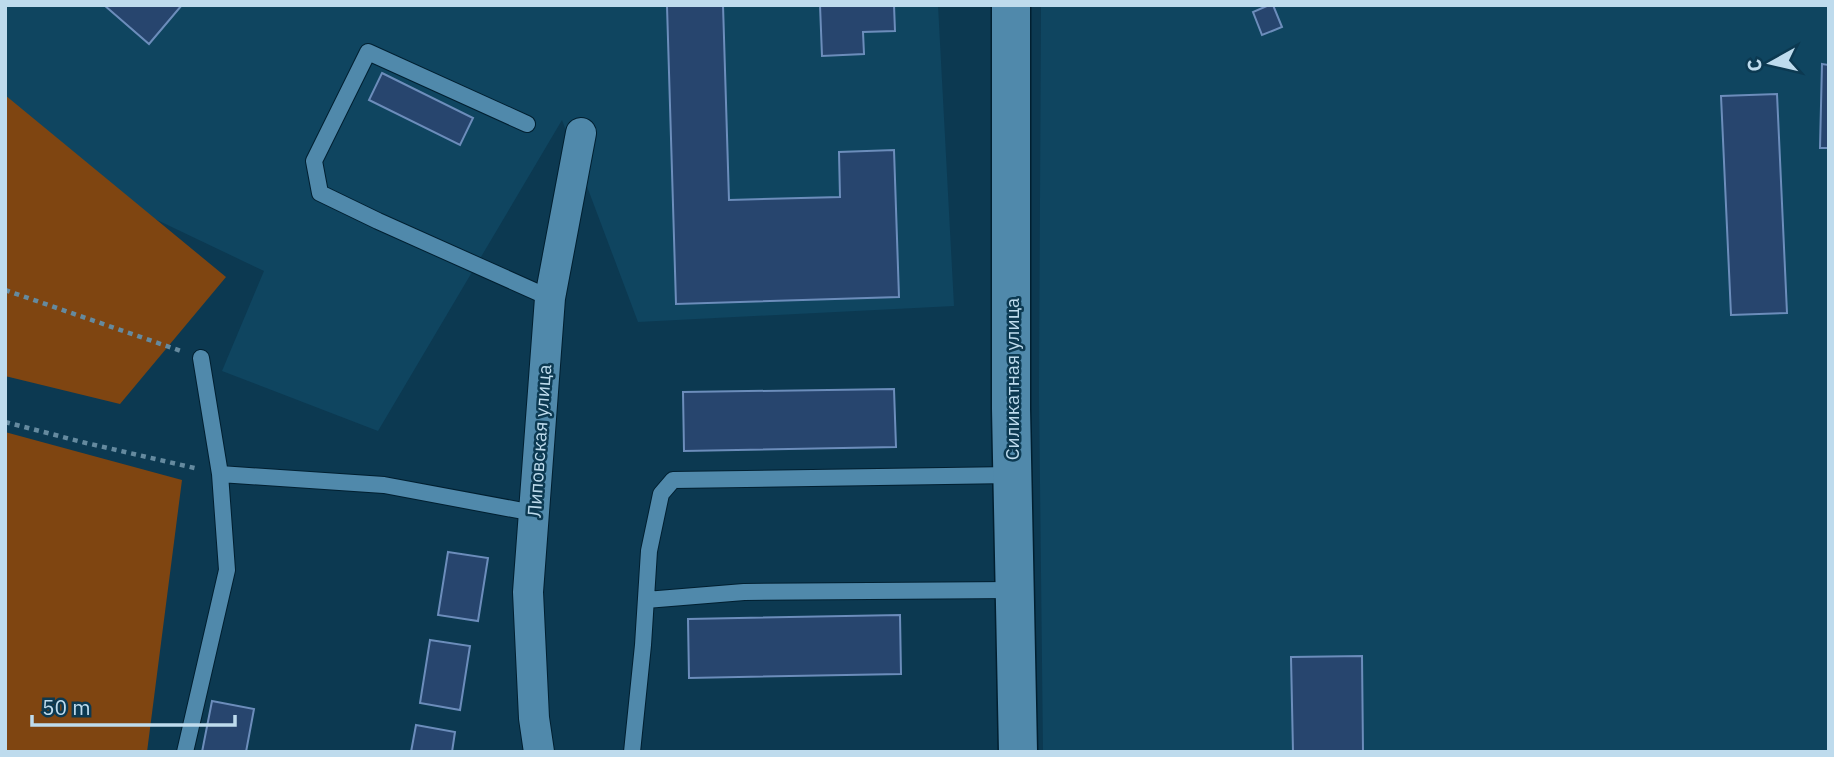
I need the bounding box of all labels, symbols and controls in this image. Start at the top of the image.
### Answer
north arrow [1736,28,1806,98]
text: С [1741,58,1767,73]
street label: Силикатная улица [1000,298,1024,460]
street label: Липовская улица [522,364,556,518]
scale bar [32,684,234,728]
text: 50 m [42,693,91,721]

